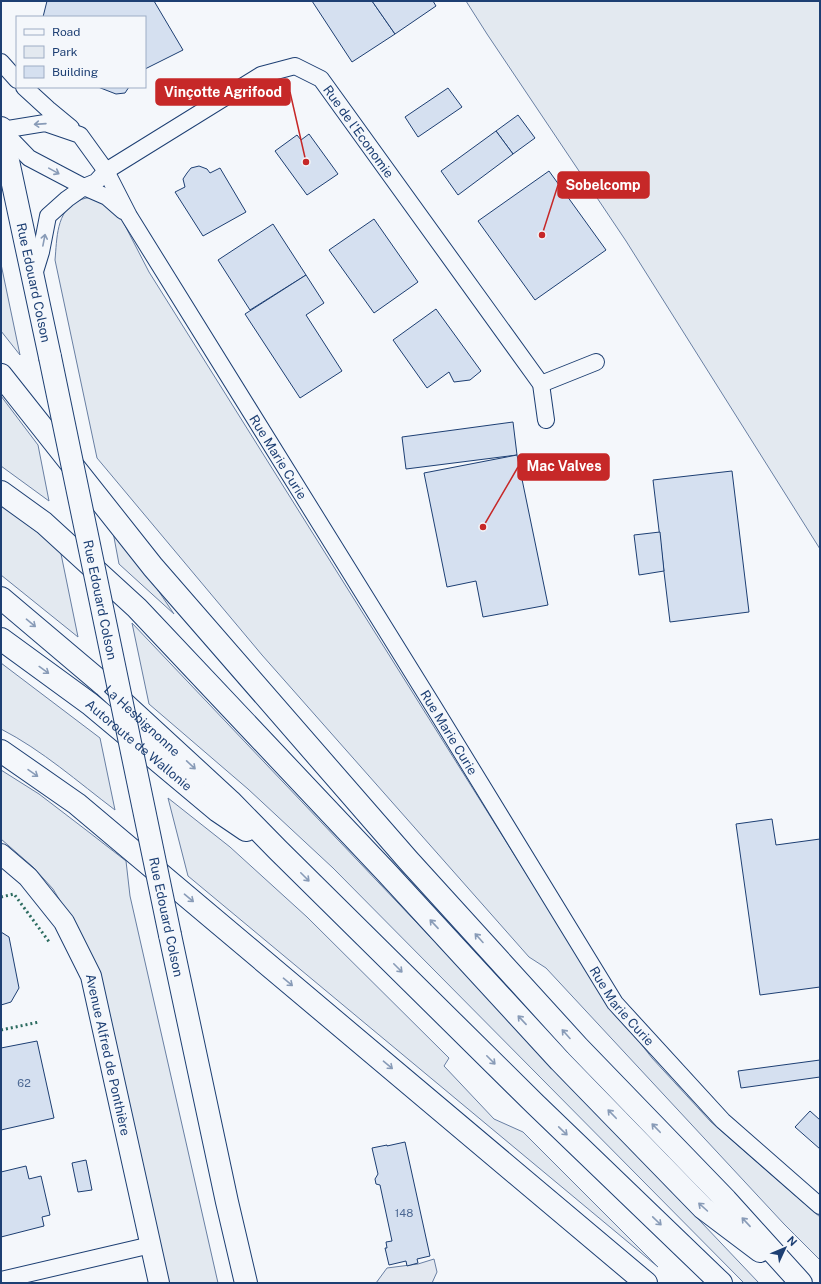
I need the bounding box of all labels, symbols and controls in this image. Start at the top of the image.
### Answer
legend [16,16,146,88]
text: Road [52,25,80,39]
text: Park [52,45,78,59]
text: Building [52,65,98,79]
callout: Vinçotte Agrifood [156,79,290,105]
street label: Rue de l'Economie [320,82,397,180]
text: Vinçotte Agrifood [164,84,282,100]
one-way arrow [34,121,47,128]
one-way arrow [48,168,60,175]
callout: Sobelcomp [558,172,649,198]
text: Sobelcomp [565,177,641,193]
street label: Rue Edouard Colson [14,221,54,344]
one-way arrow [40,234,48,247]
street label: Rue Marie Curie [247,412,310,502]
callout: Mac Valves [518,454,609,480]
text: Mac Valves [526,458,602,474]
street label: Rue Edouard Colson [81,539,120,661]
one-way arrow [26,618,36,628]
one-way arrow [38,666,49,675]
street label: La Hesbignonne [101,682,183,759]
street label: Rue Marie Curie [418,687,481,777]
street label: Autoroute de Wallonie [83,696,195,794]
one-way arrow [186,760,196,770]
one-way arrow [27,769,38,777]
street label: Rue Edouard Colson [146,856,186,978]
one-way arrow [300,872,310,882]
one-way arrow [183,894,194,903]
one-way arrow [430,919,439,930]
one-way arrow [474,933,483,943]
one-way arrow [393,964,403,973]
street label: Rue Marie Curie [587,964,657,1048]
street label: Avenue Alfred de Ponthière [83,972,134,1137]
one-way arrow [283,977,294,986]
one-way arrow [518,1015,527,1025]
one-way arrow [562,1030,571,1040]
one-way arrow [486,1055,496,1065]
one-way arrow [383,1061,393,1070]
house number: 62 [17,1077,31,1089]
one-way arrow [607,1109,617,1119]
one-way arrow [651,1123,661,1133]
one-way arrow [558,1126,568,1136]
one-way arrow [698,1203,708,1212]
house number: 148 [395,1207,413,1219]
one-way arrow [652,1216,662,1226]
one-way arrow [742,1217,751,1227]
north arrow [765,1228,805,1268]
text: N [785,1234,799,1248]

